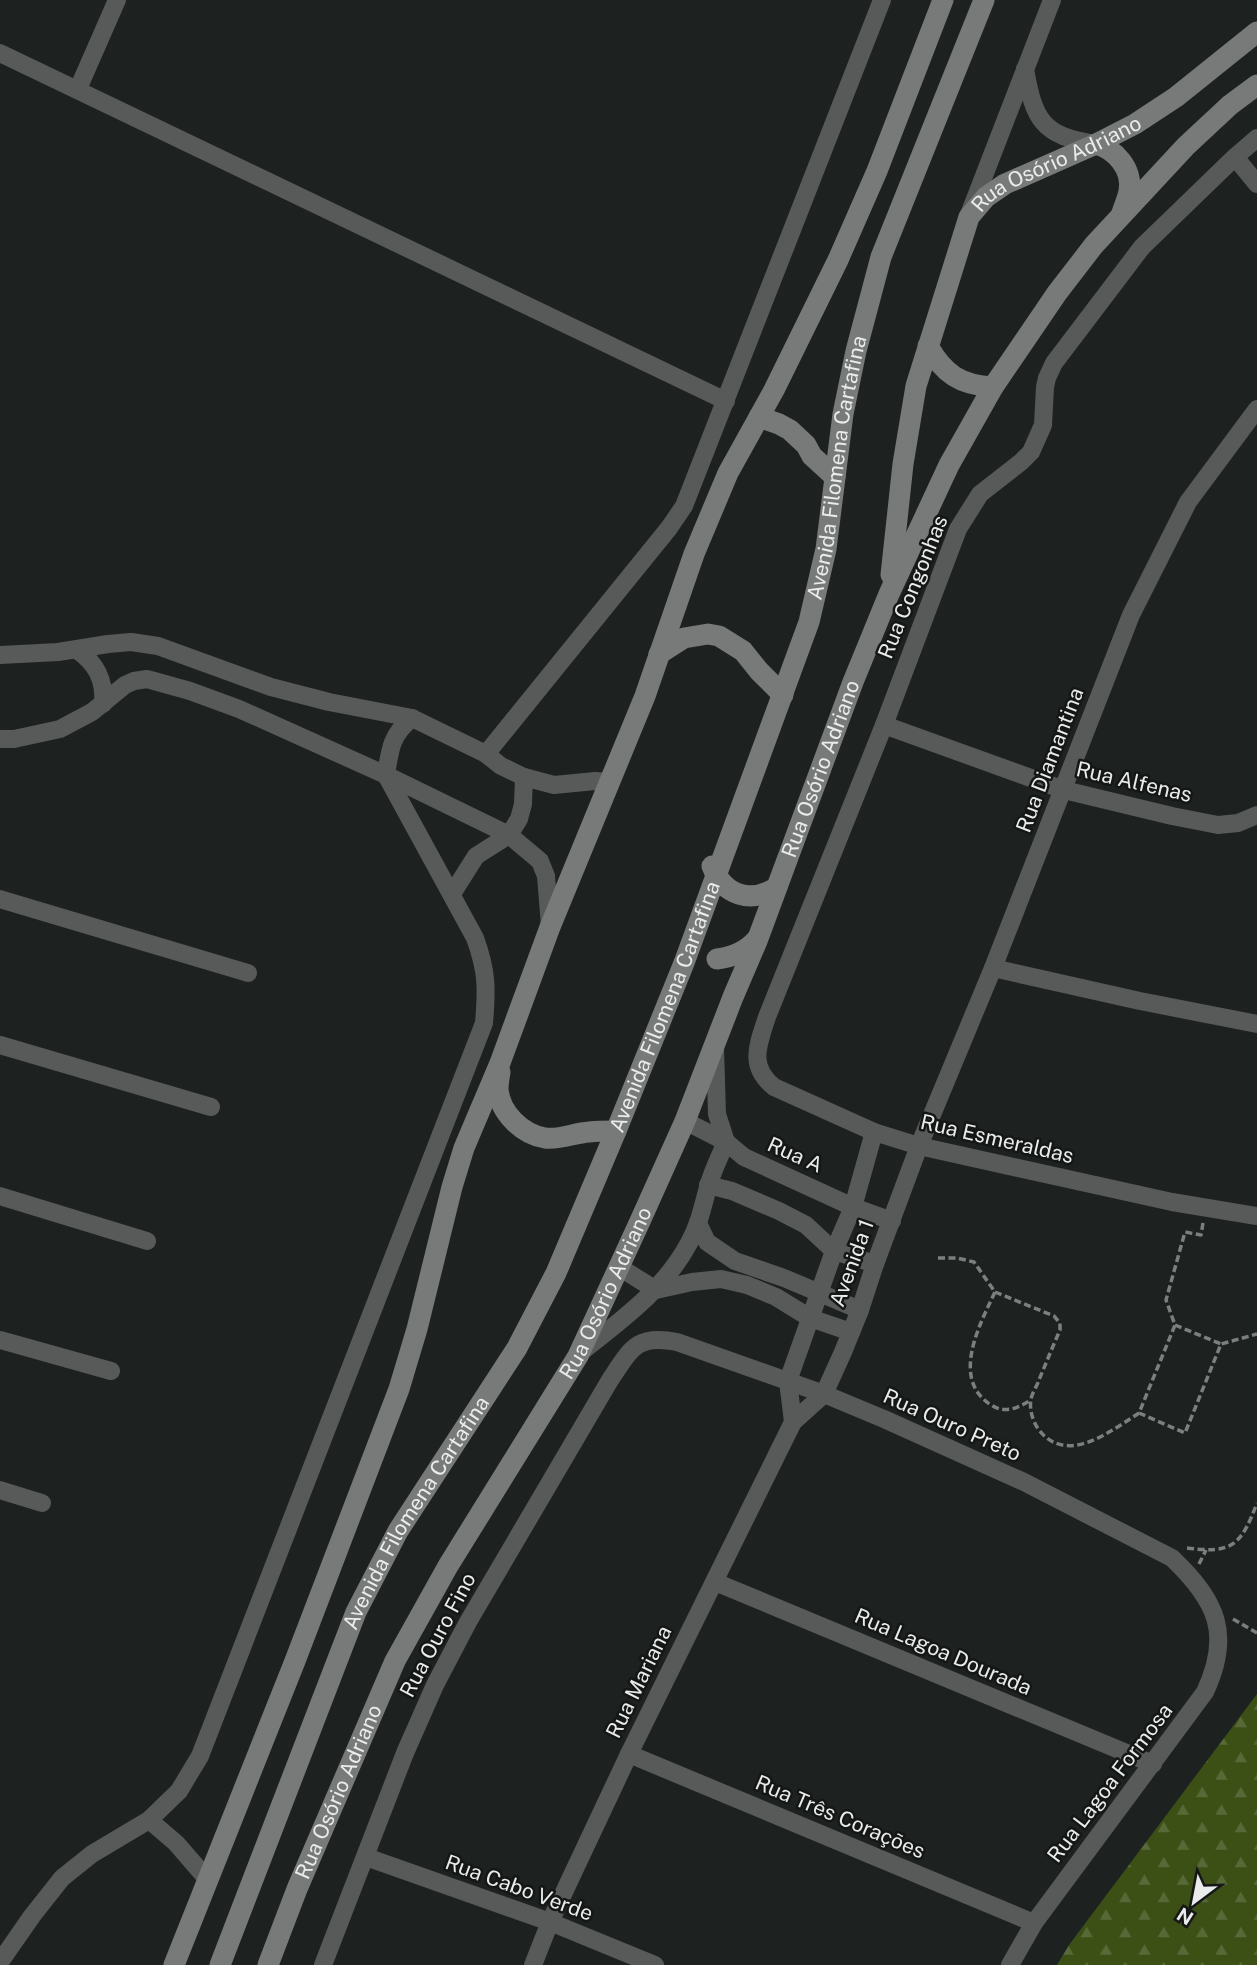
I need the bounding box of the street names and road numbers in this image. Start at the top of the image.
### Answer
street label: Rua Osório Adriano [966,110,1145,217]
street label: Avenida Filomena Cartafina [802,333,872,602]
street label: Rua Congonhas [872,512,953,662]
street label: Rua Osório Adriano [776,676,865,861]
street label: Rua Diamantina [1010,684,1089,836]
street label: Rua Alfenas [1074,756,1194,807]
street label: Avenida Filomena Cartafina [604,878,725,1136]
street label: Rua Esmeraldas [918,1109,1076,1168]
street label: Rua A [764,1131,827,1178]
street label: Rua Osório Adriano [554,1203,657,1384]
street label: Avenida 1 [824,1216,879,1310]
street label: Rua Ouro Preto [879,1383,1025,1466]
street label: Avenida Filomena Cartafina [337,1391,494,1633]
street label: Rua Ouro Fino [394,1568,481,1701]
street label: Rua Lagoa Dourada [851,1603,1035,1700]
street label: Rua Mariana [601,1622,676,1742]
street label: Rua Lagoa Formosa [1042,1699,1177,1867]
street label: Rua Osório Adriano [290,1701,387,1883]
street label: Rua Três Corações [752,1770,929,1864]
street label: Rua Cabo Verde [442,1849,596,1926]

